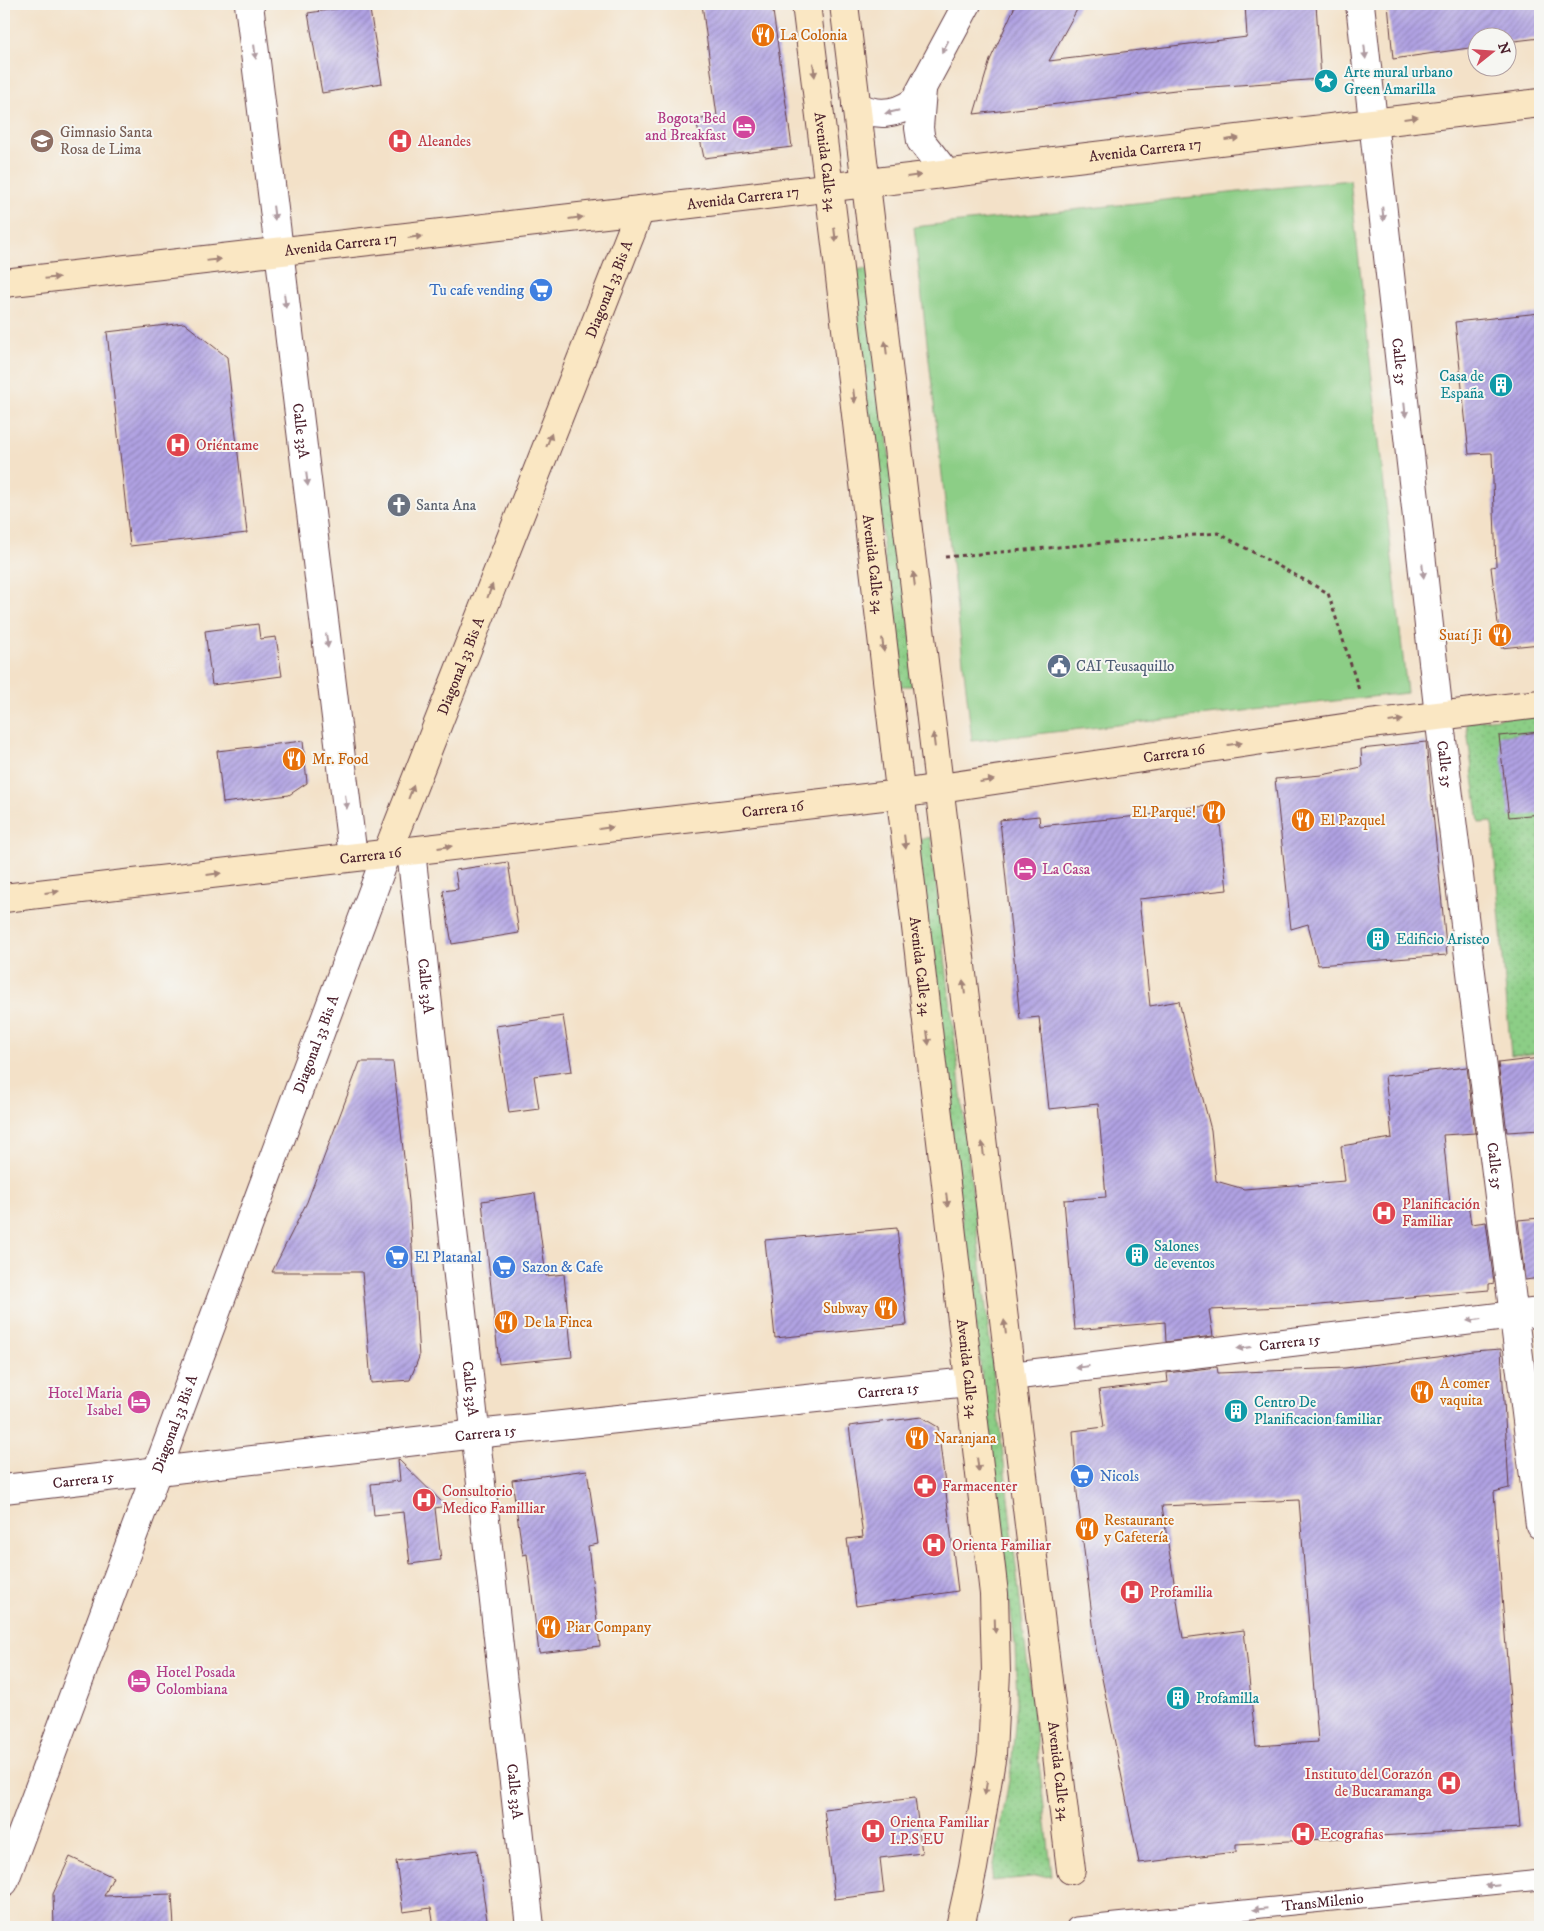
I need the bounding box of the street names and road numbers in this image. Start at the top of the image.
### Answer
street label: Avenida Calle 34 [810,111,841,213]
street label: Avenida Carrera 17 [1088,134,1203,166]
street label: Avenida Carrera 17 [686,182,801,214]
street label: Avenida Carrera 17 [283,228,398,260]
street label: Diagonal 33 Bis A [581,237,637,341]
street label: Calle 35 [1388,337,1412,387]
street label: Calle 33A [288,402,314,460]
street label: Avenida Calle 34 [858,513,889,615]
street label: Diagonal 33 Bis A [433,614,489,718]
street label: Carrera 16 [1142,739,1207,767]
street label: Calle 35 [1433,739,1457,790]
street label: Carrera 16 [741,796,806,822]
street label: Carrera 16 [339,842,404,868]
street label: Avenida Calle 34 [905,915,936,1017]
street label: Calle 33A [413,958,438,1015]
street label: Diagonal 33 Bis A [289,992,343,1096]
street label: Calle 35 [1483,1141,1508,1192]
street label: Avenida Calle 34 [952,1318,983,1420]
street label: Carrera 15 [1258,1329,1322,1355]
street label: Calle 33A [458,1360,483,1418]
street label: Diagonal 33 Bis A [148,1371,202,1476]
street label: Carrera 15 [857,1378,921,1403]
street label: Carrera 15 [454,1420,518,1446]
street label: Carrera 15 [52,1467,116,1493]
street label: Avenida Calle 34 [1043,1720,1074,1822]
street label: Calle 33A [502,1763,528,1820]
street label: TransMilenio [1281,1888,1364,1916]

